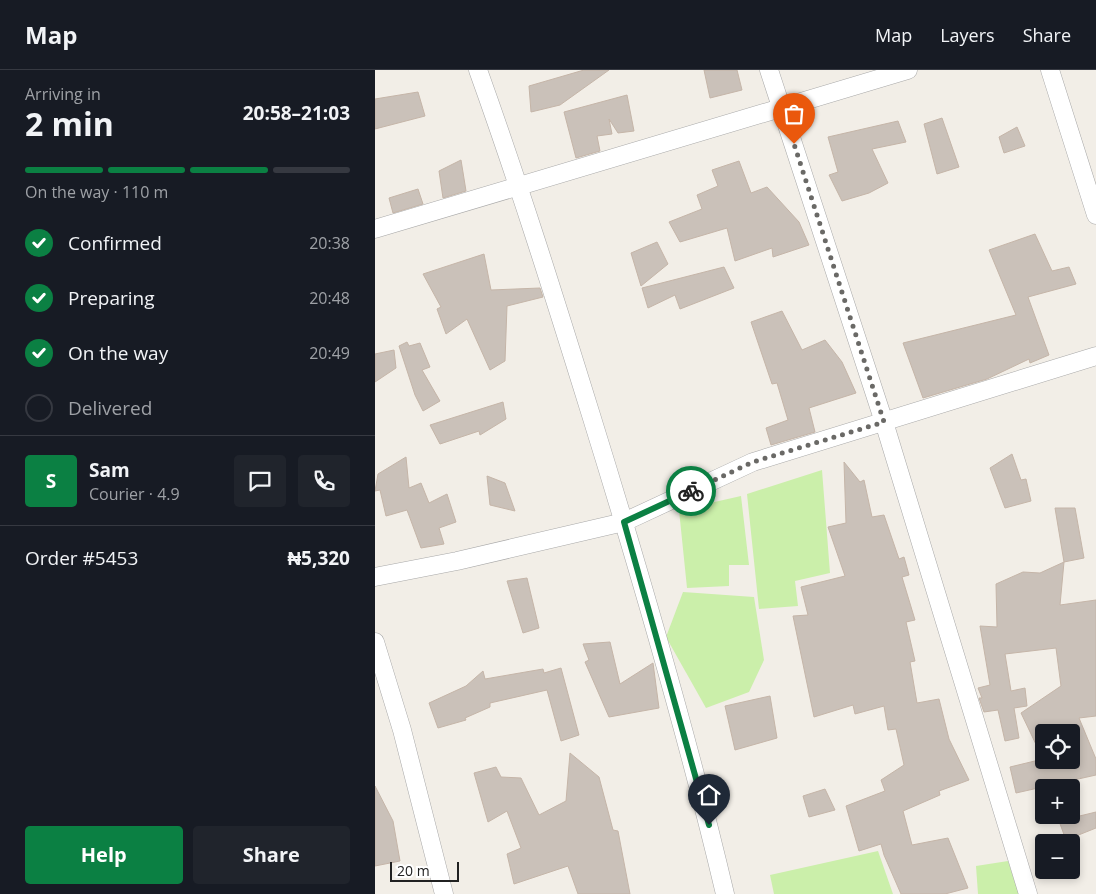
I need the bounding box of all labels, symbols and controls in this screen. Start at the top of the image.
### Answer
text: Map [25,18,77,51]
text: Map [875,23,912,47]
text: Layers [940,23,995,47]
text: Share [1023,23,1071,47]
text: Arriving in [25,83,101,105]
pin [773,93,815,144]
text: 20:58–21:03 [243,100,350,126]
icon: bag [780,100,808,128]
text: 2 min [25,102,114,145]
text: On the way · 110 m [25,181,168,203]
icon: check [25,229,53,257]
text: Confirmed [68,230,162,256]
text: 20:38 [309,232,350,254]
icon: check [25,284,53,312]
text: Preparing [68,285,155,311]
text: 20:48 [309,287,350,309]
icon: check [25,339,53,367]
text: On the way [68,340,168,366]
text: 20:49 [309,342,350,364]
text: Delivered [68,395,152,421]
button: chat [234,455,286,507]
button: phone [298,455,350,507]
text: Sam [89,457,130,483]
courier [666,466,716,516]
text: S [46,468,56,494]
icon: bike [677,477,705,505]
text: Courier · 4.9 [89,483,180,505]
text: Order #5453 [25,545,138,571]
text: ₦5,320 [287,545,350,571]
map controls [1035,724,1080,879]
button: locate [1035,724,1080,769]
pin [688,774,730,825]
button: + [1035,779,1080,824]
icon: home [695,781,723,809]
button: Help [25,826,183,884]
button: Share [193,826,350,884]
button: − [1035,834,1080,879]
scale bar [390,859,459,882]
text: 20 m [397,861,430,880]

